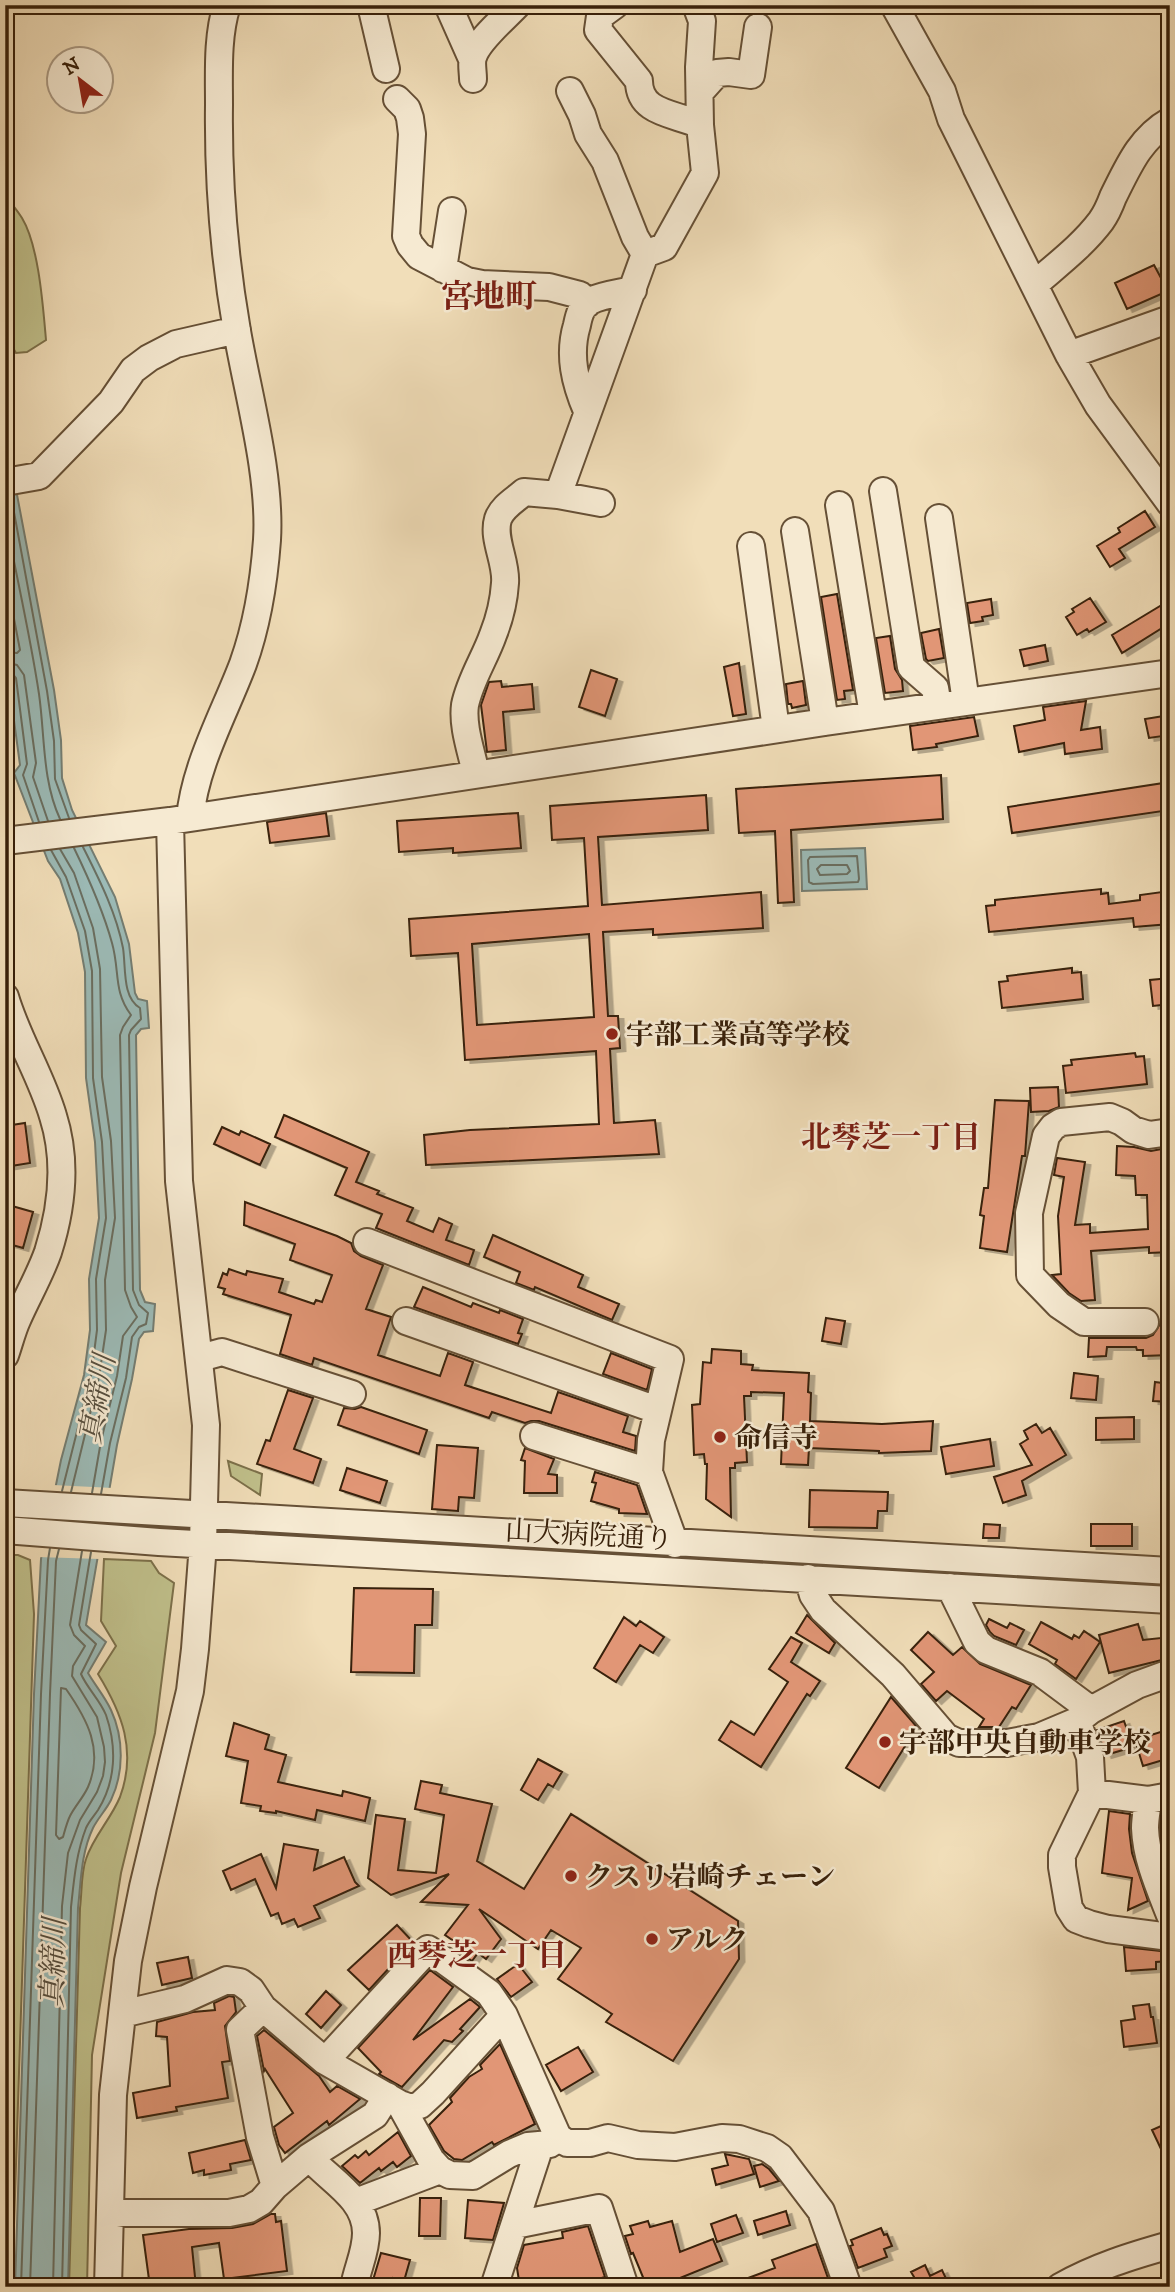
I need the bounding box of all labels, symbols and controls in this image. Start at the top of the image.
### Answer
north arrow [46,46,116,116]
text: N [59,53,85,81]
district label: 宮地町 [441,278,537,318]
place label: 宇部工業高等学校 [626,1018,850,1053]
marker: 宇部工業高等学校 [604,1026,620,1042]
district label: 北琴芝一丁目 [801,1120,981,1157]
water label: 真締川 [72,1349,125,1447]
place label: 命信寺 [734,1421,818,1456]
marker: 命信寺 [712,1429,728,1445]
street label: 山大病院通り [504,1514,674,1557]
place label: 宇部中央自動車学校 [899,1726,1151,1761]
marker: 宇部中央自動車学校 [877,1734,893,1750]
place label: クスリ岩崎チェーン [585,1860,835,1895]
marker: クスリ岩崎チェーン [563,1868,579,1884]
water label: 真締川 [34,1914,75,2009]
place label: アルク [666,1923,748,1958]
marker: アルク [644,1931,660,1947]
district label: 西琴芝一丁目 [387,1938,567,1975]

